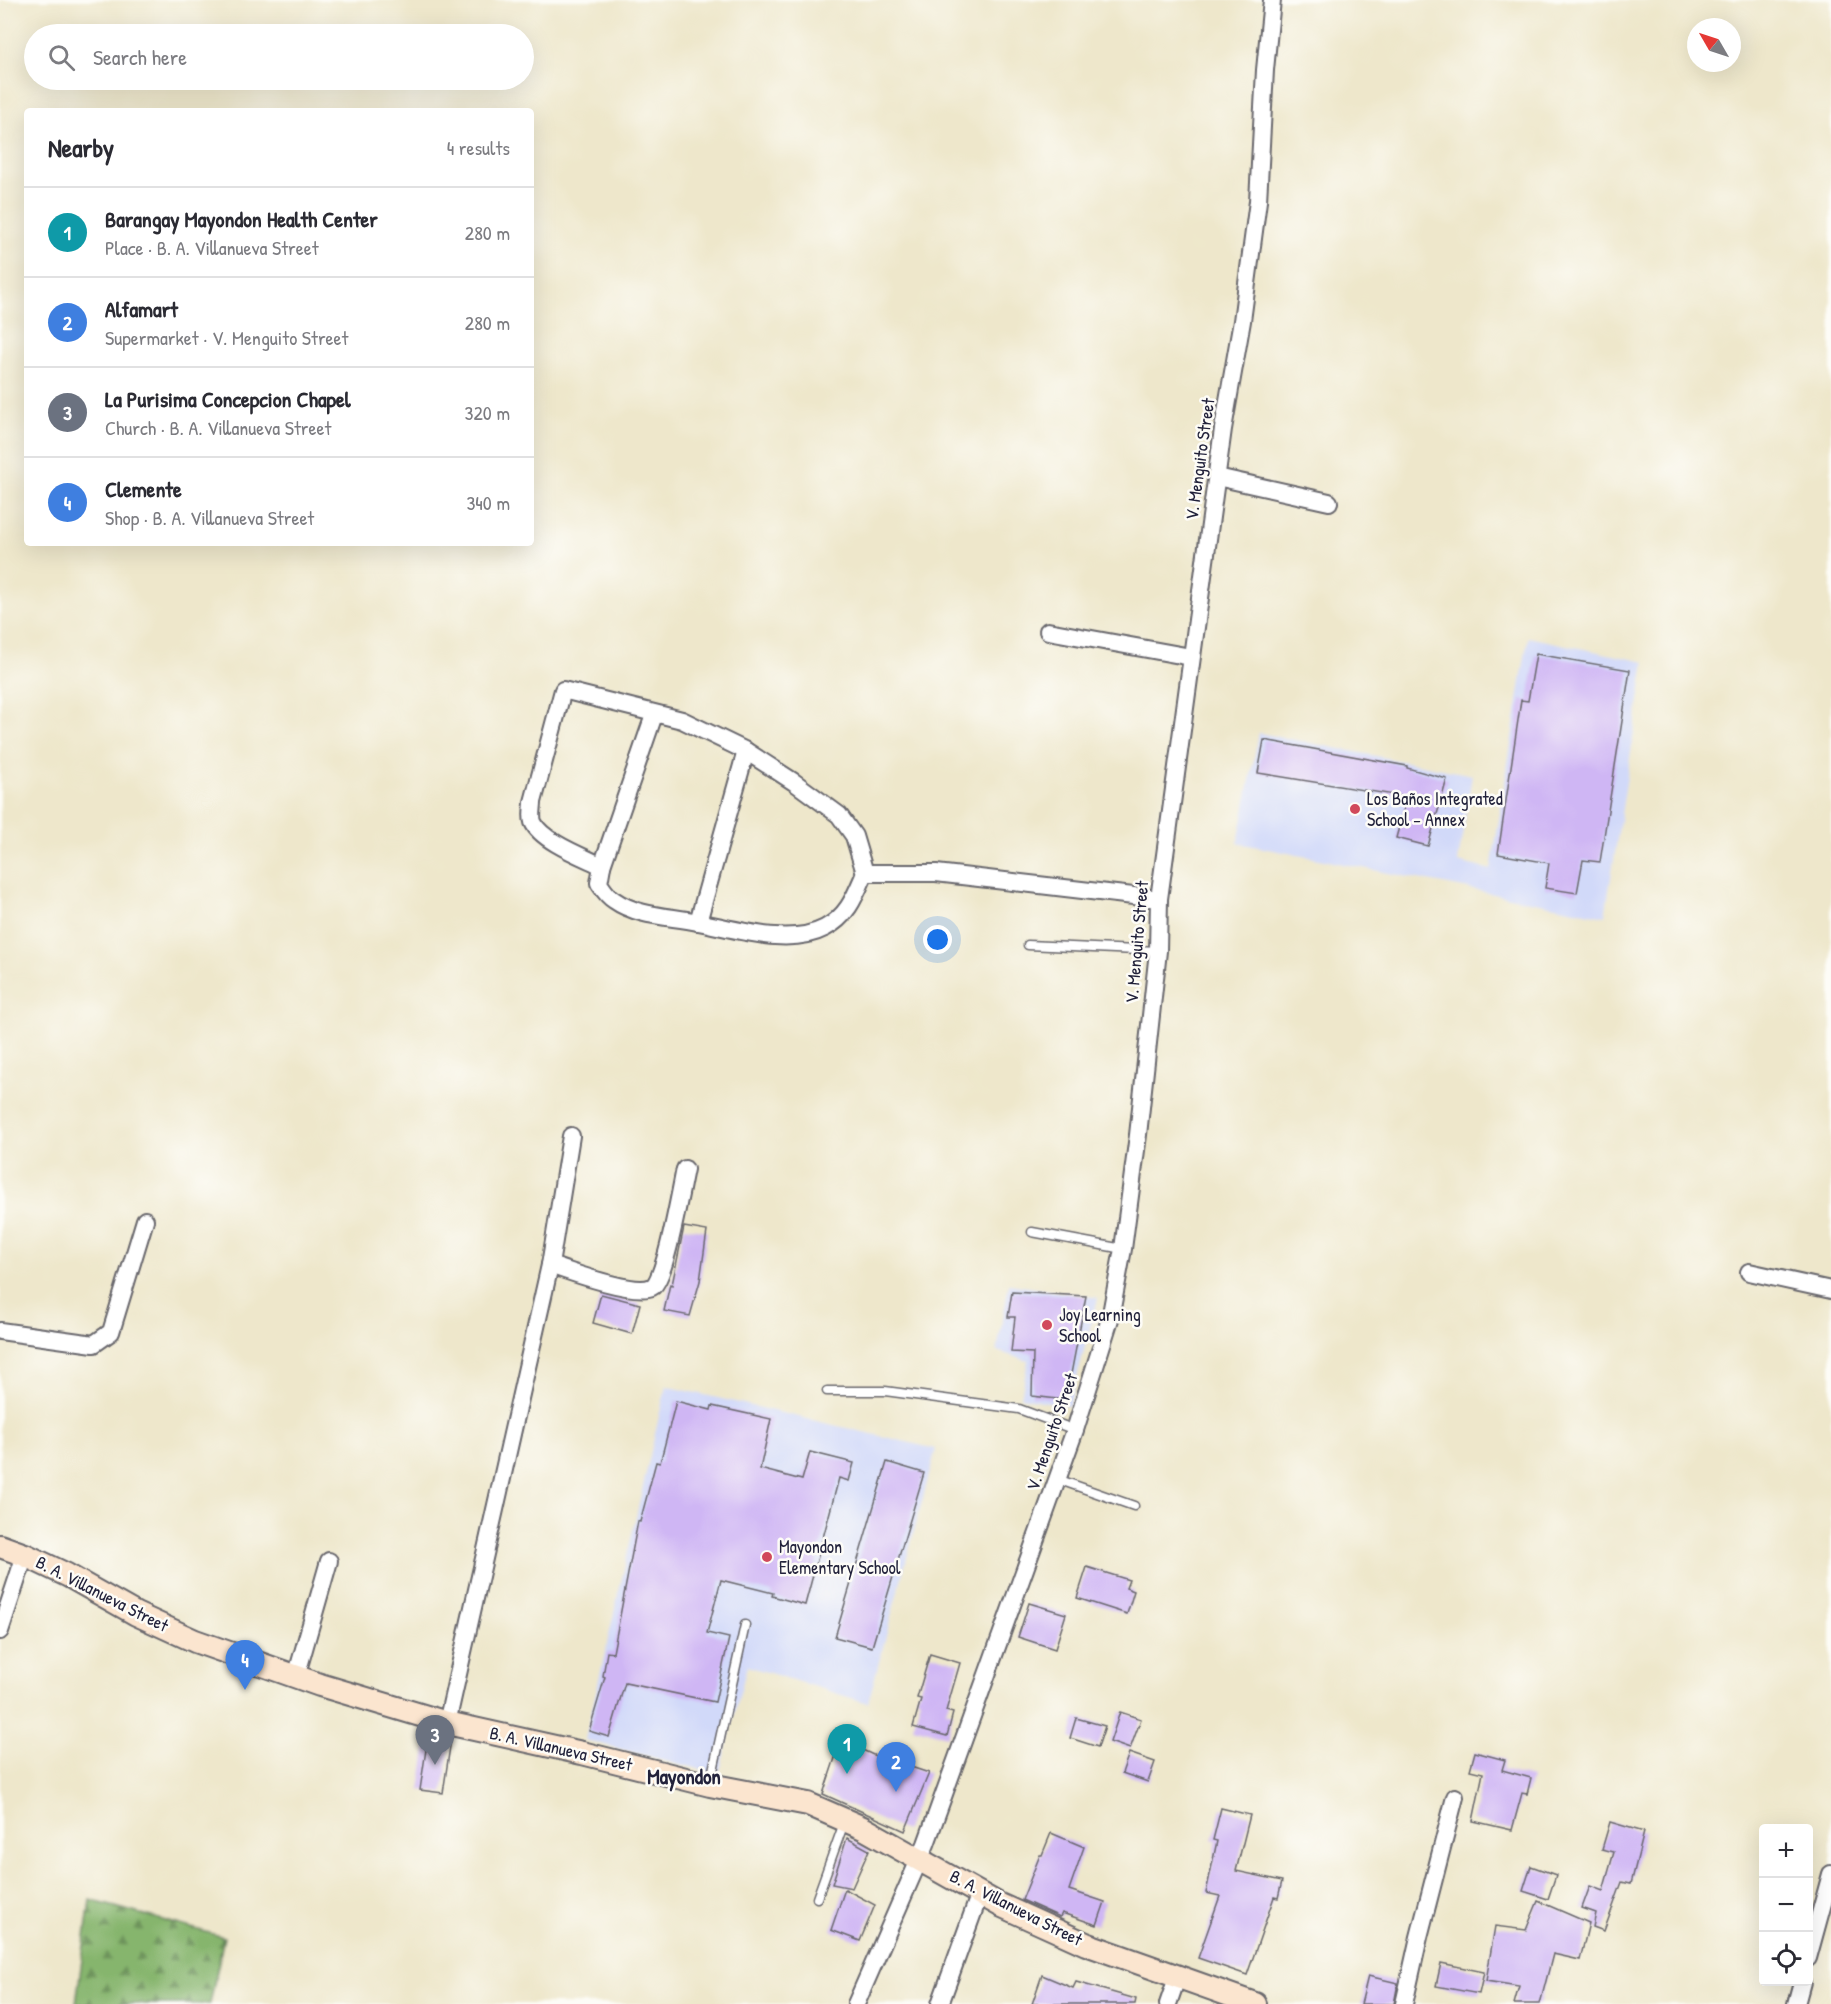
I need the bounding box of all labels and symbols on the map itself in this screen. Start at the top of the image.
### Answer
north arrow [1687,18,1741,72]
street label: V. Menguito Street [1179,396,1221,522]
place label: Los Baños Integrated School – Annex [1367,786,1503,832]
marker: Los Baños Integrated School – Annex [1348,802,1362,816]
street label: V. Menguito Street [1119,879,1154,1004]
your location [923,925,952,954]
place label: Joy Learning School [1059,1302,1141,1348]
marker: Joy Learning School [1040,1318,1054,1332]
street label: V. Menguito Street [1020,1369,1084,1494]
place label: Mayondon Elementary School [779,1534,901,1580]
street label: B. A. Villanueva Street [32,1549,174,1638]
marker: Mayondon Elementary School [760,1550,774,1564]
pin: 4 [226,1640,264,1690]
pin: 3 [416,1716,454,1765]
street label: B. A. Villanueva Street [487,1720,636,1777]
pin: 1 [828,1724,866,1774]
pin: 2 [876,1742,916,1792]
district label: Mayondon [647,1762,721,1792]
street label: B. A. Villanueva Street [946,1863,1088,1952]

